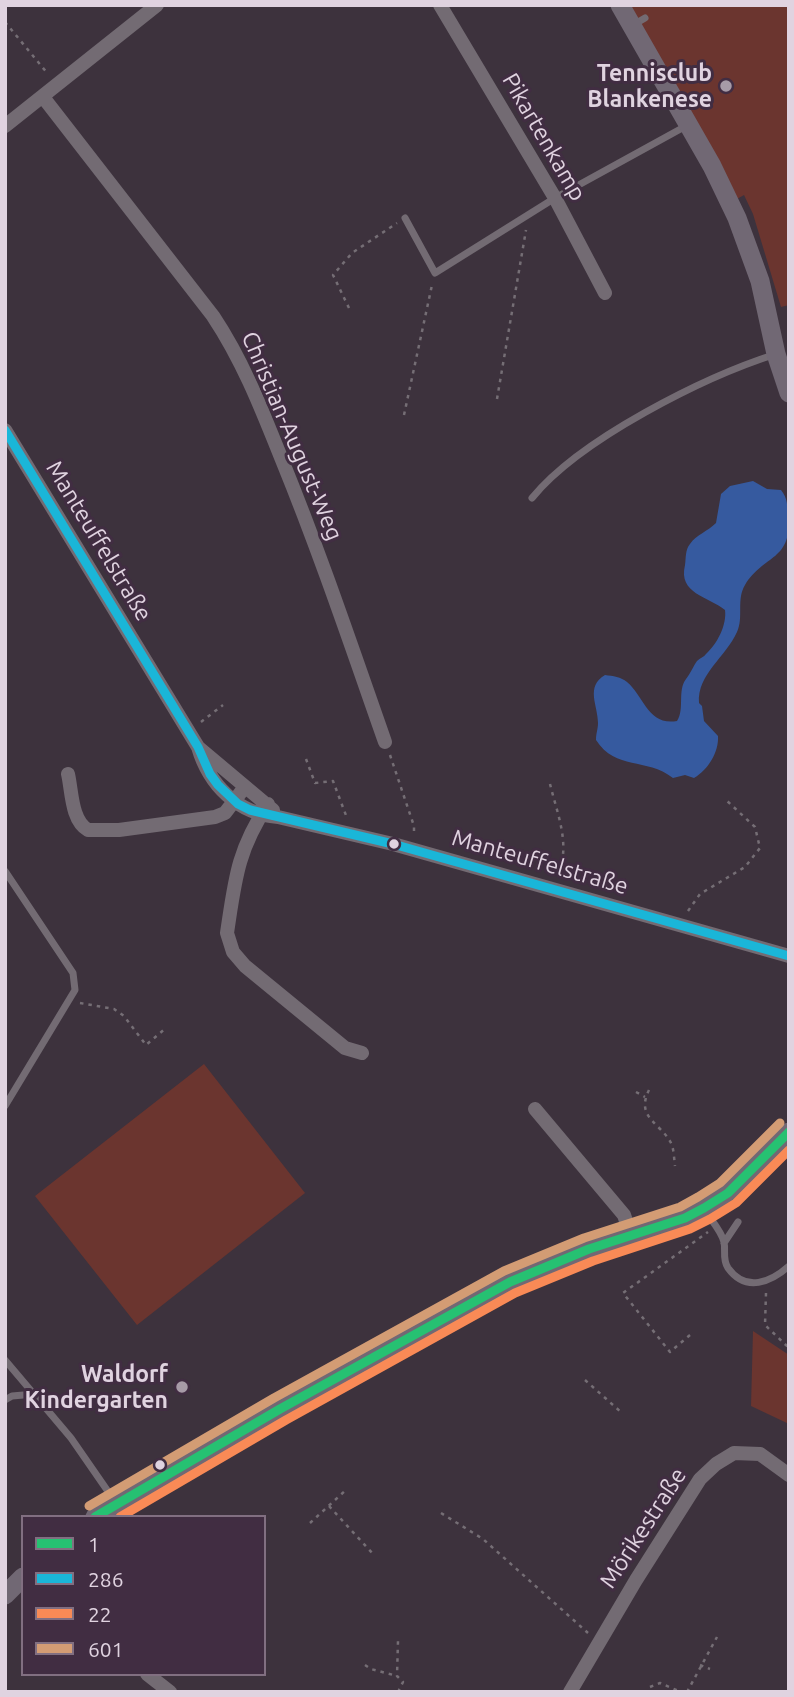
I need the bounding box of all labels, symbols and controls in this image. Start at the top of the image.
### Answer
place label: Tennisclub Blankenese [587,59,712,113]
street label: Pikartenkamp [496,68,592,206]
marker: Tennisclub Blankenese [718,78,734,94]
street label: Christian-August-Weg [236,327,348,545]
street label: Manteuffelstraße [40,456,158,626]
street label: Manteuffelstraße [449,824,631,900]
unlabelled marker [387,837,401,851]
place label: Waldorf Kindergarten [25,1360,168,1414]
marker: Waldorf Kindergarten [174,1379,190,1395]
unlabelled marker [153,1458,167,1472]
street label: Mörikestraße [594,1463,692,1593]
legend [21,1515,266,1676]
text: 1 [88,1532,100,1556]
text: 286 [88,1567,124,1591]
text: 22 [88,1602,112,1626]
text: 601 [88,1637,124,1661]

